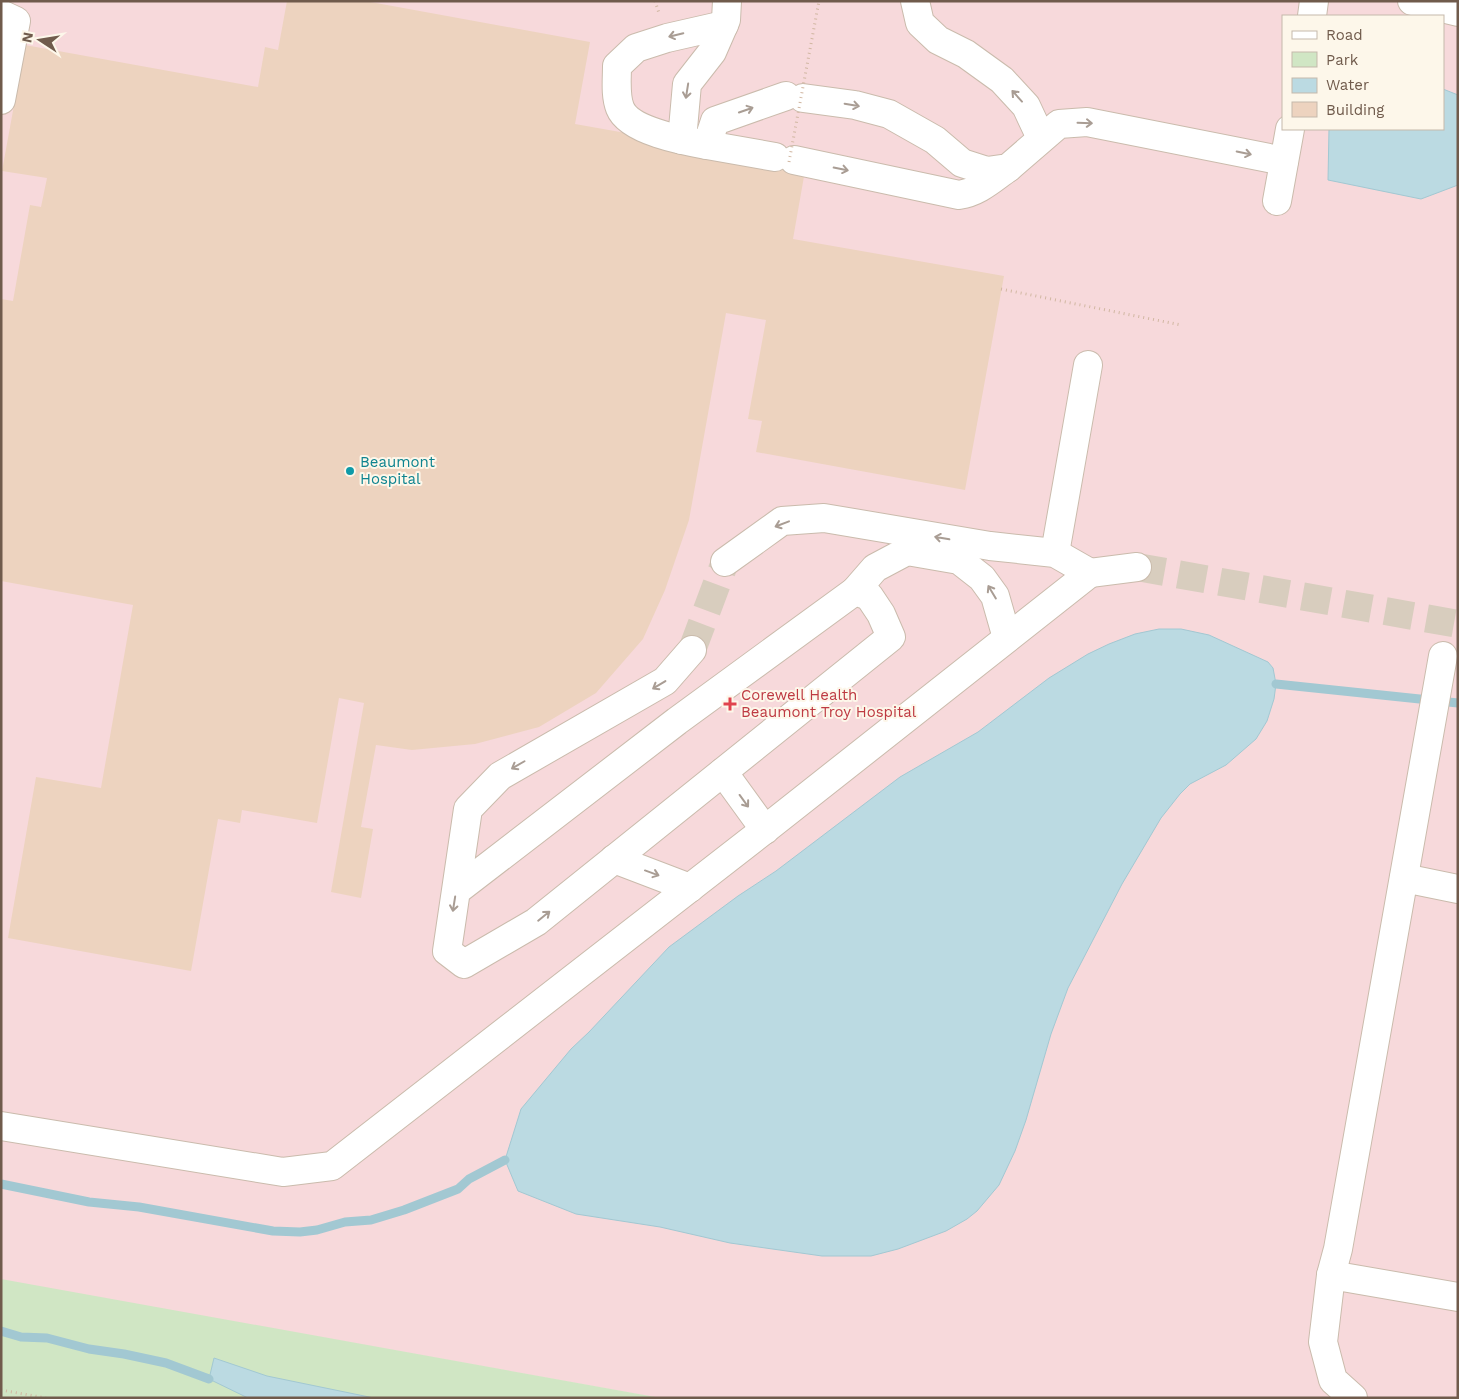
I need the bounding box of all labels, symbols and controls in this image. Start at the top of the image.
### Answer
north arrow [15,15,65,65]
legend [1282,15,1444,130]
text: Road [1326,26,1363,44]
text: N [18,31,36,44]
one-way arrow [669,31,685,40]
text: Park [1326,51,1359,69]
text: Water [1326,76,1369,94]
one-way arrow [682,83,692,99]
one-way arrow [1011,90,1023,102]
one-way arrow [843,100,859,110]
text: Building [1326,101,1384,119]
one-way arrow [737,105,753,114]
one-way arrow [1076,119,1092,128]
one-way arrow [1236,148,1252,158]
one-way arrow [833,165,849,175]
place label: Beaumont Hospital [360,453,436,488]
marker: Beaumont Hospital [344,465,356,477]
one-way arrow [775,520,790,529]
one-way arrow [935,532,951,542]
one-way arrow [986,586,996,600]
one-way arrow [652,679,666,690]
place label: Corewell Health Beaumont Troy Hospital [741,686,917,721]
marker: Corewell Health Beaumont Troy Hospital [723,697,737,711]
one-way arrow [511,761,526,771]
one-way arrow [738,794,749,807]
one-way arrow [644,869,659,878]
one-way arrow [449,895,459,911]
one-way arrow [537,910,550,921]

